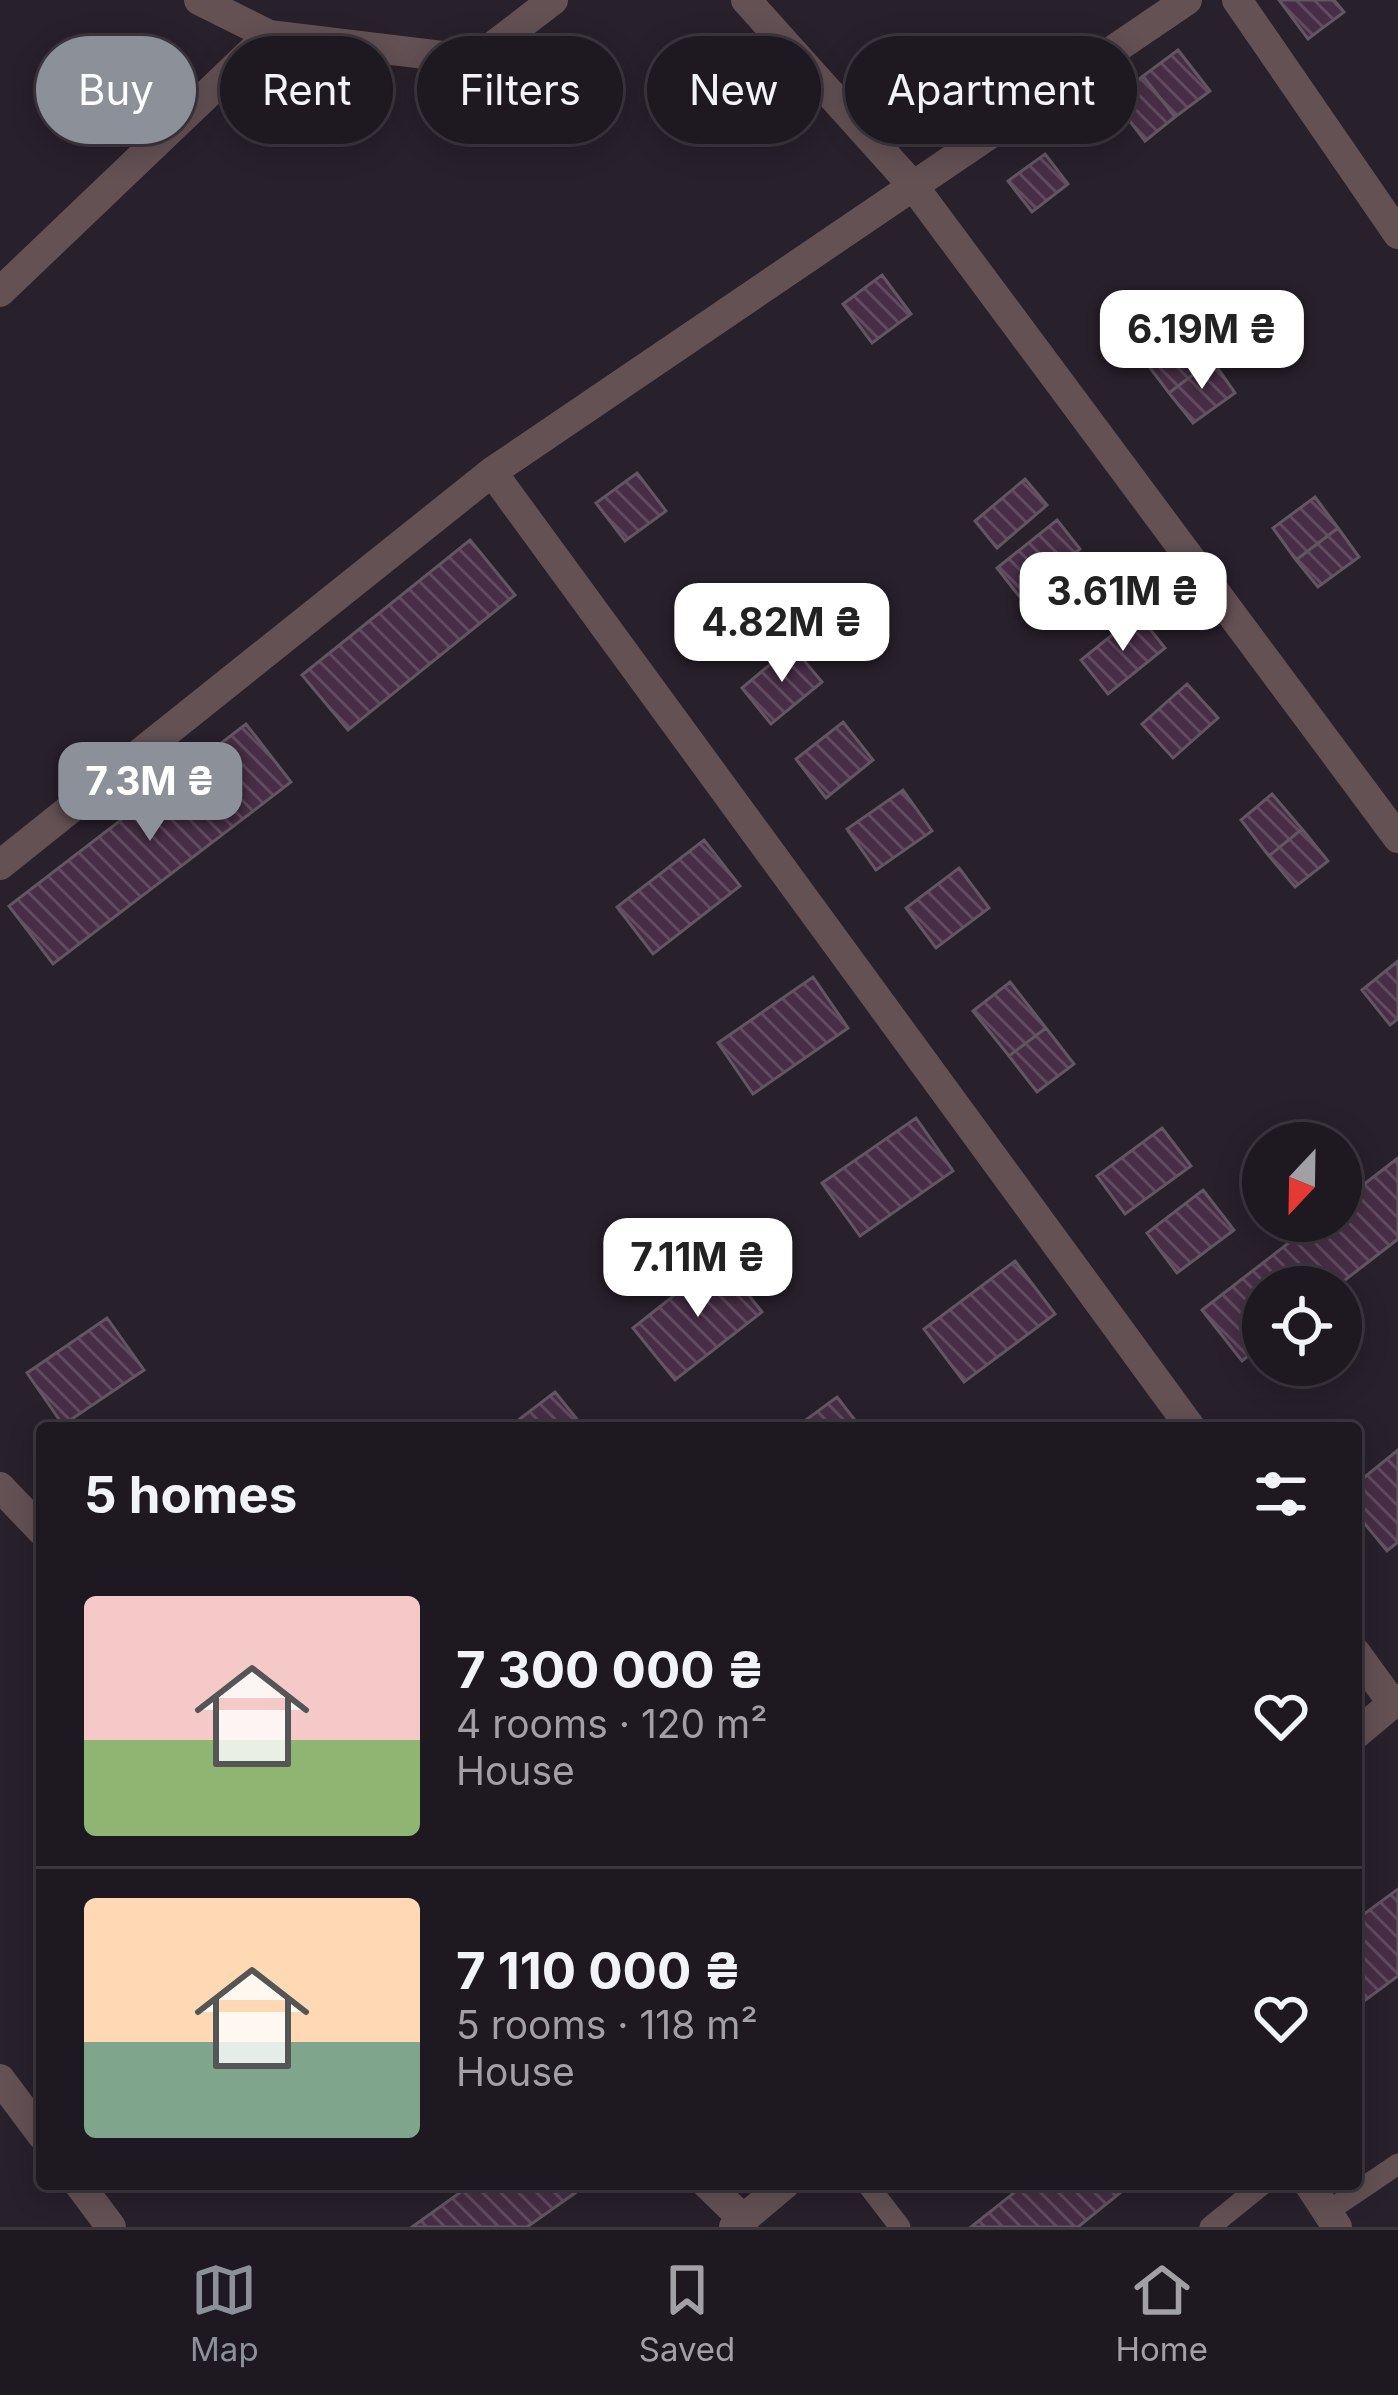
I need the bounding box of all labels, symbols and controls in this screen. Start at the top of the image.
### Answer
chip: Buy [36,36,196,144]
chip: Rent [220,36,393,144]
chip: Filters [417,36,623,144]
chip: New [647,36,821,144]
chip: Apartment [845,36,1137,144]
pin: 6.19M ₴ [1091,290,1313,392]
text: 6.19M ₴ [1127,305,1277,352]
pin: 3.61M ₴ [1012,552,1234,654]
text: 3.61M ₴ [1047,567,1199,614]
pin: 4.82M ₴ [671,583,893,685]
text: 4.82M ₴ [701,598,863,645]
pin: 7.3M ₴ [52,742,248,844]
text: 7.3M ₴ [85,757,215,804]
north arrow [1242,1122,1362,1242]
map controls [1242,1122,1362,1386]
pin: 7.11M ₴ [587,1218,809,1320]
text: 7.11M ₴ [630,1233,766,1280]
button: locate [1242,1266,1362,1386]
icon: filters [1248,1461,1314,1527]
text: 5 homes [84,1464,297,1525]
text: 7 300 000 ₴ [456,1639,764,1700]
icon: home [180,1644,324,1788]
icon: heart [1248,1683,1314,1749]
text: 4 rooms · 120 m² [456,1700,768,1747]
text: House [456,1747,575,1794]
text: 7 110 000 ₴ [456,1940,741,2001]
icon: home [180,1946,324,2090]
icon: heart [1248,1985,1314,2051]
text: 5 rooms · 118 m² [456,2001,758,2048]
text: House [456,2048,575,2095]
tab: Map [190,2257,259,2369]
tab: Saved [639,2257,735,2369]
tab: Home [1115,2257,1208,2369]

